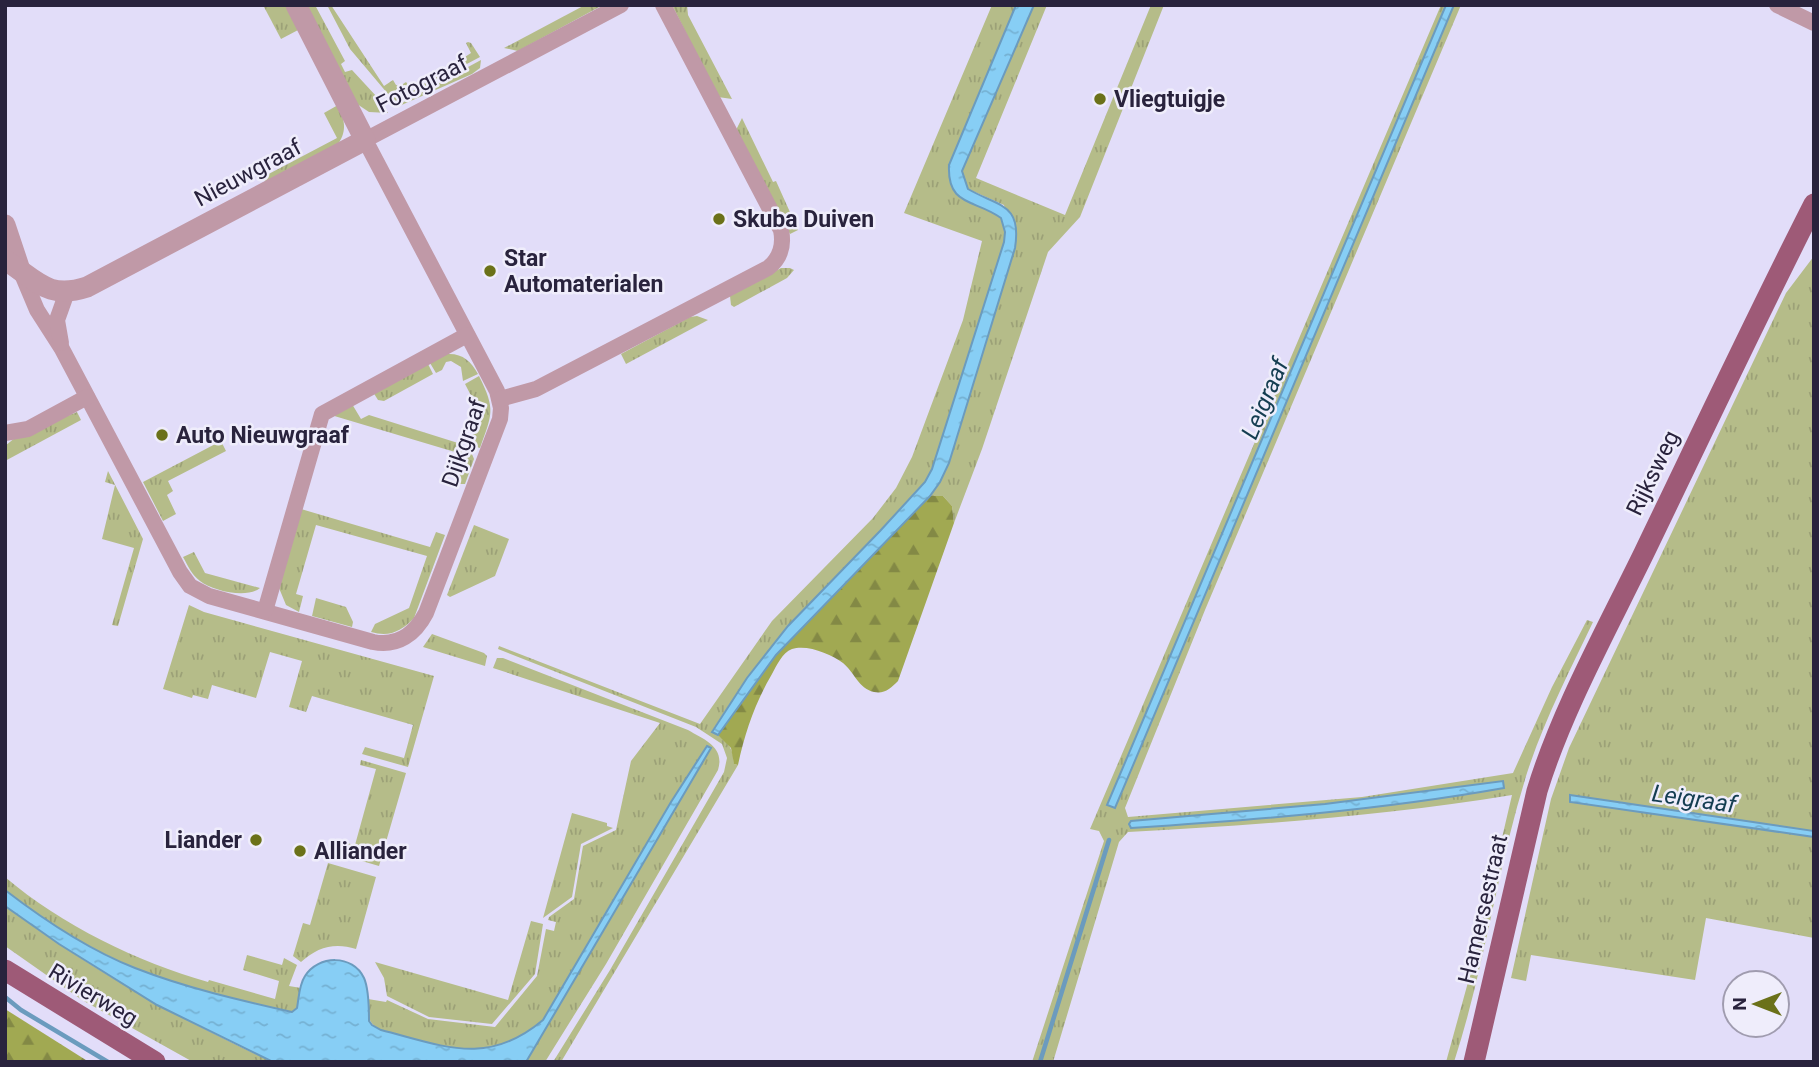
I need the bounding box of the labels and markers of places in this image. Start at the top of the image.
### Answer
place label: Vliegtuigje [1114,86,1225,113]
marker: Vliegtuigje [1092,91,1108,107]
place label: Skuba Duiven [733,206,874,233]
marker: Skuba Duiven [711,211,727,227]
place label: Star Automaterialen [504,245,663,298]
marker: Star Automaterialen [482,263,498,279]
place label: Auto Nieuwgraaf [176,422,350,449]
marker: Auto Nieuwgraaf [154,427,170,443]
place label: Liander [164,827,243,854]
marker: Liander [248,832,264,848]
place label: Alliander [314,838,407,865]
marker: Alliander [292,843,308,859]

